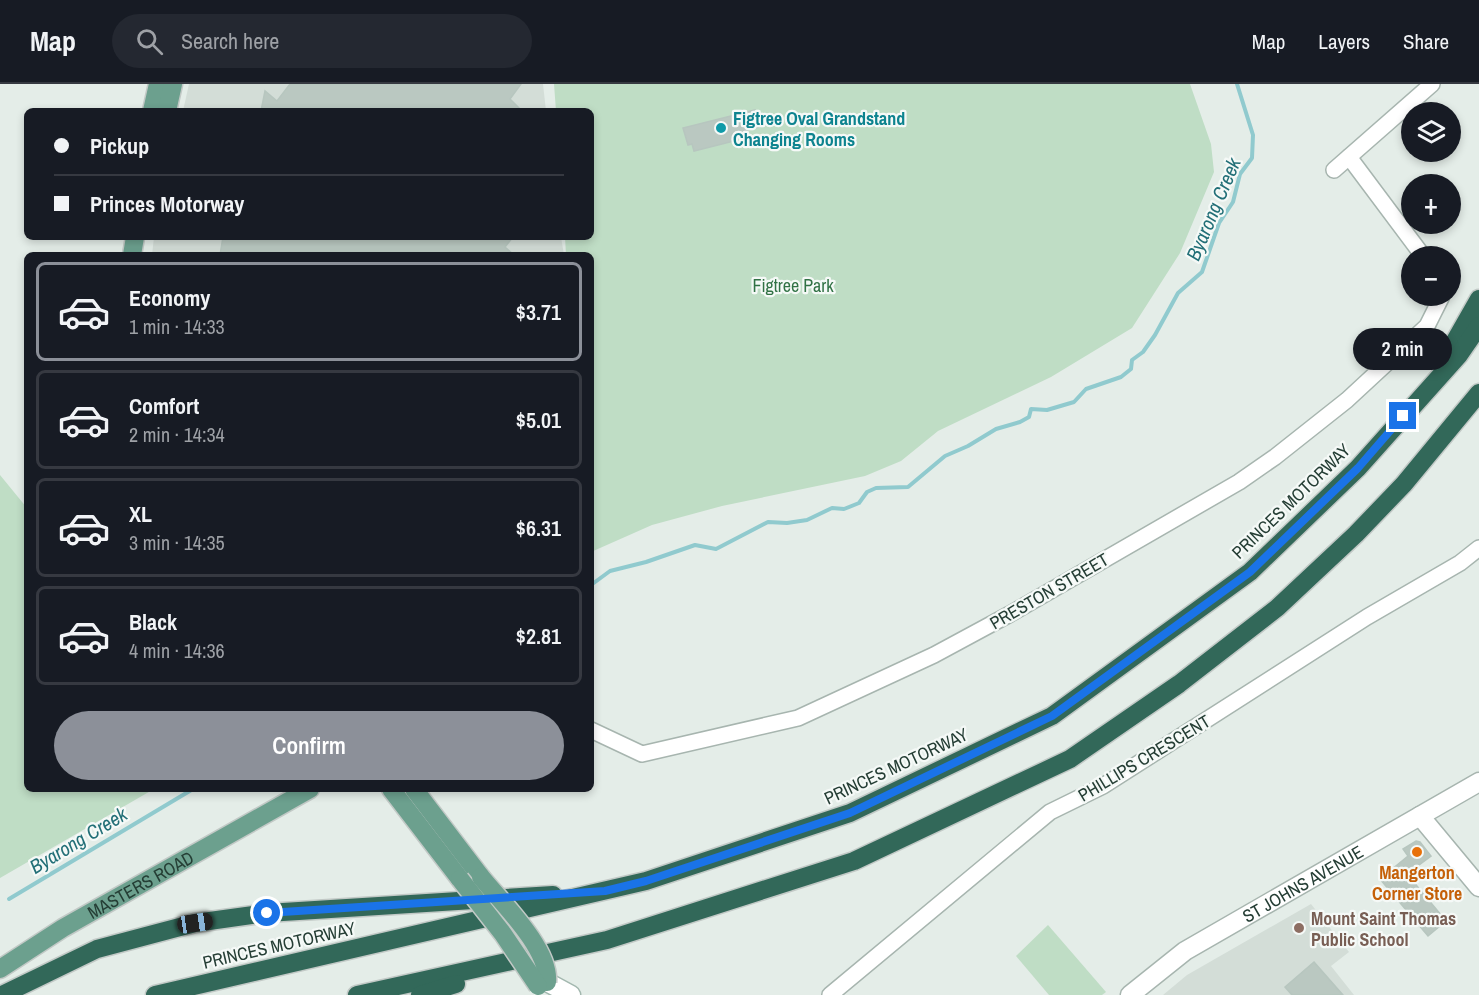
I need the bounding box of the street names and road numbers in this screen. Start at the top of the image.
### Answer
street label: PRINCES MOTORWAY [1226,438,1356,564]
street label: PRESTON STREET [985,547,1113,635]
street label: PHILLIPS CRESCENT [1073,709,1215,807]
street label: PRINCES MOTORWAY [820,722,972,810]
street label: ST JOHNS AVENUE [1237,839,1368,928]
street label: MASTERS ROAD [83,845,198,924]
street label: PRINCES MOTORWAY [200,915,358,975]

